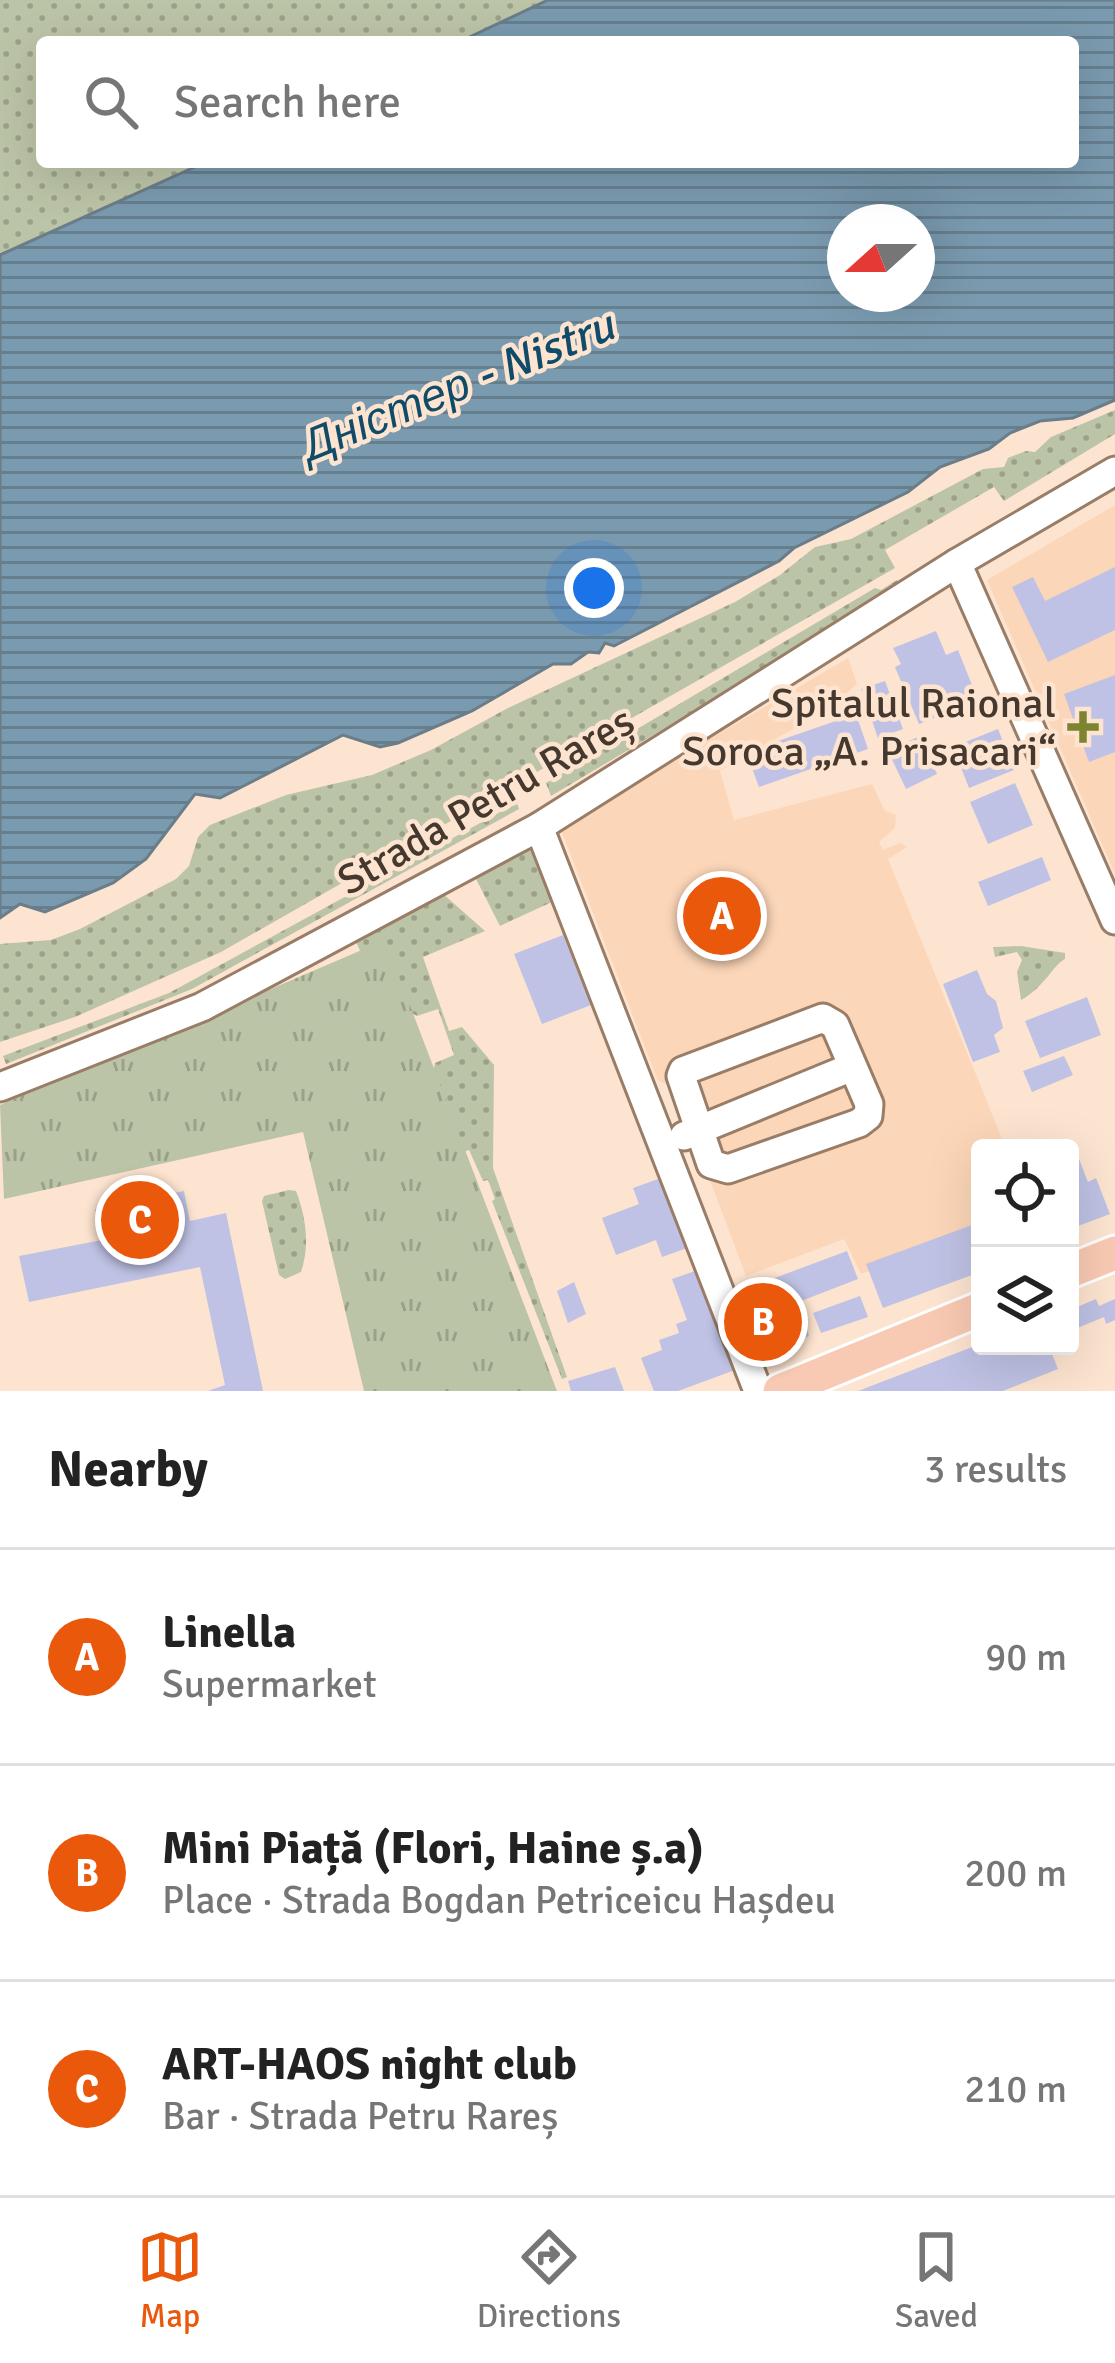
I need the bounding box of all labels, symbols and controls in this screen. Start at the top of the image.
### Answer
search box [36,36,1079,168]
icon: search [78,69,144,135]
text: Search here [174,75,401,130]
north arrow [827,204,935,312]
water label: Дністер - Nistru [289,298,624,475]
your location [564,558,624,618]
place label: Spitalul Raional Soroca „A. Prisacari“ [682,678,1056,777]
street label: Strada Petru Rareș [329,696,643,906]
marker: Spitalul Raional Soroca „A. Prisacari“ [1067,711,1099,743]
pin: A [683,871,761,961]
map controls [971,1139,1079,1355]
button: locate [971,1139,1079,1247]
pin: C [101,1175,179,1265]
button: layers [971,1247,1079,1355]
pin: B [724,1277,802,1367]
text: Nearby [48,1438,208,1501]
text: 3 results [924,1445,1067,1493]
text: Linella [162,1605,296,1660]
text: A [75,1633,99,1681]
text: 90 m [985,1633,1067,1681]
text: Supermarket [162,1660,377,1708]
text: Mini Piață (Flori, Haine ș.a) [162,1821,704,1876]
text: B [75,1849,99,1897]
text: 200 m [964,1849,1067,1897]
text: Place · Strada Bogdan Petriceicu Hașdeu [162,1876,836,1924]
text: ART-HAOS night club [162,2037,577,2092]
text: C [75,2065,99,2113]
text: 210 m [964,2065,1067,2113]
text: Bar · Strada Petru Rareș [162,2092,558,2140]
tab: Map [137,2224,203,2337]
tab: Directions [477,2224,621,2337]
tab: Saved [895,2224,978,2337]

